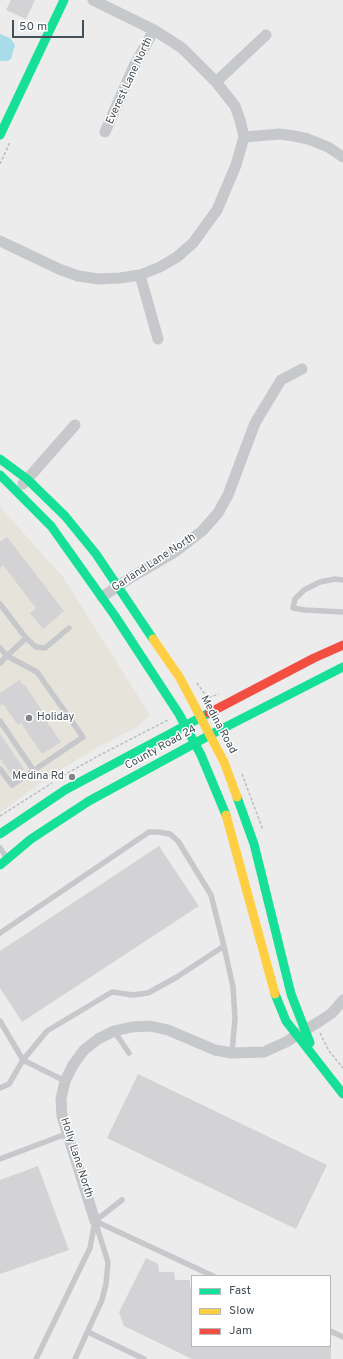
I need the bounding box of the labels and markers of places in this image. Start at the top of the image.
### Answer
place label: Holiday [37,711,74,725]
marker: Holiday [24,713,34,723]
place label: Medina Rd [12,770,64,784]
marker: Medina Rd [67,772,77,782]

